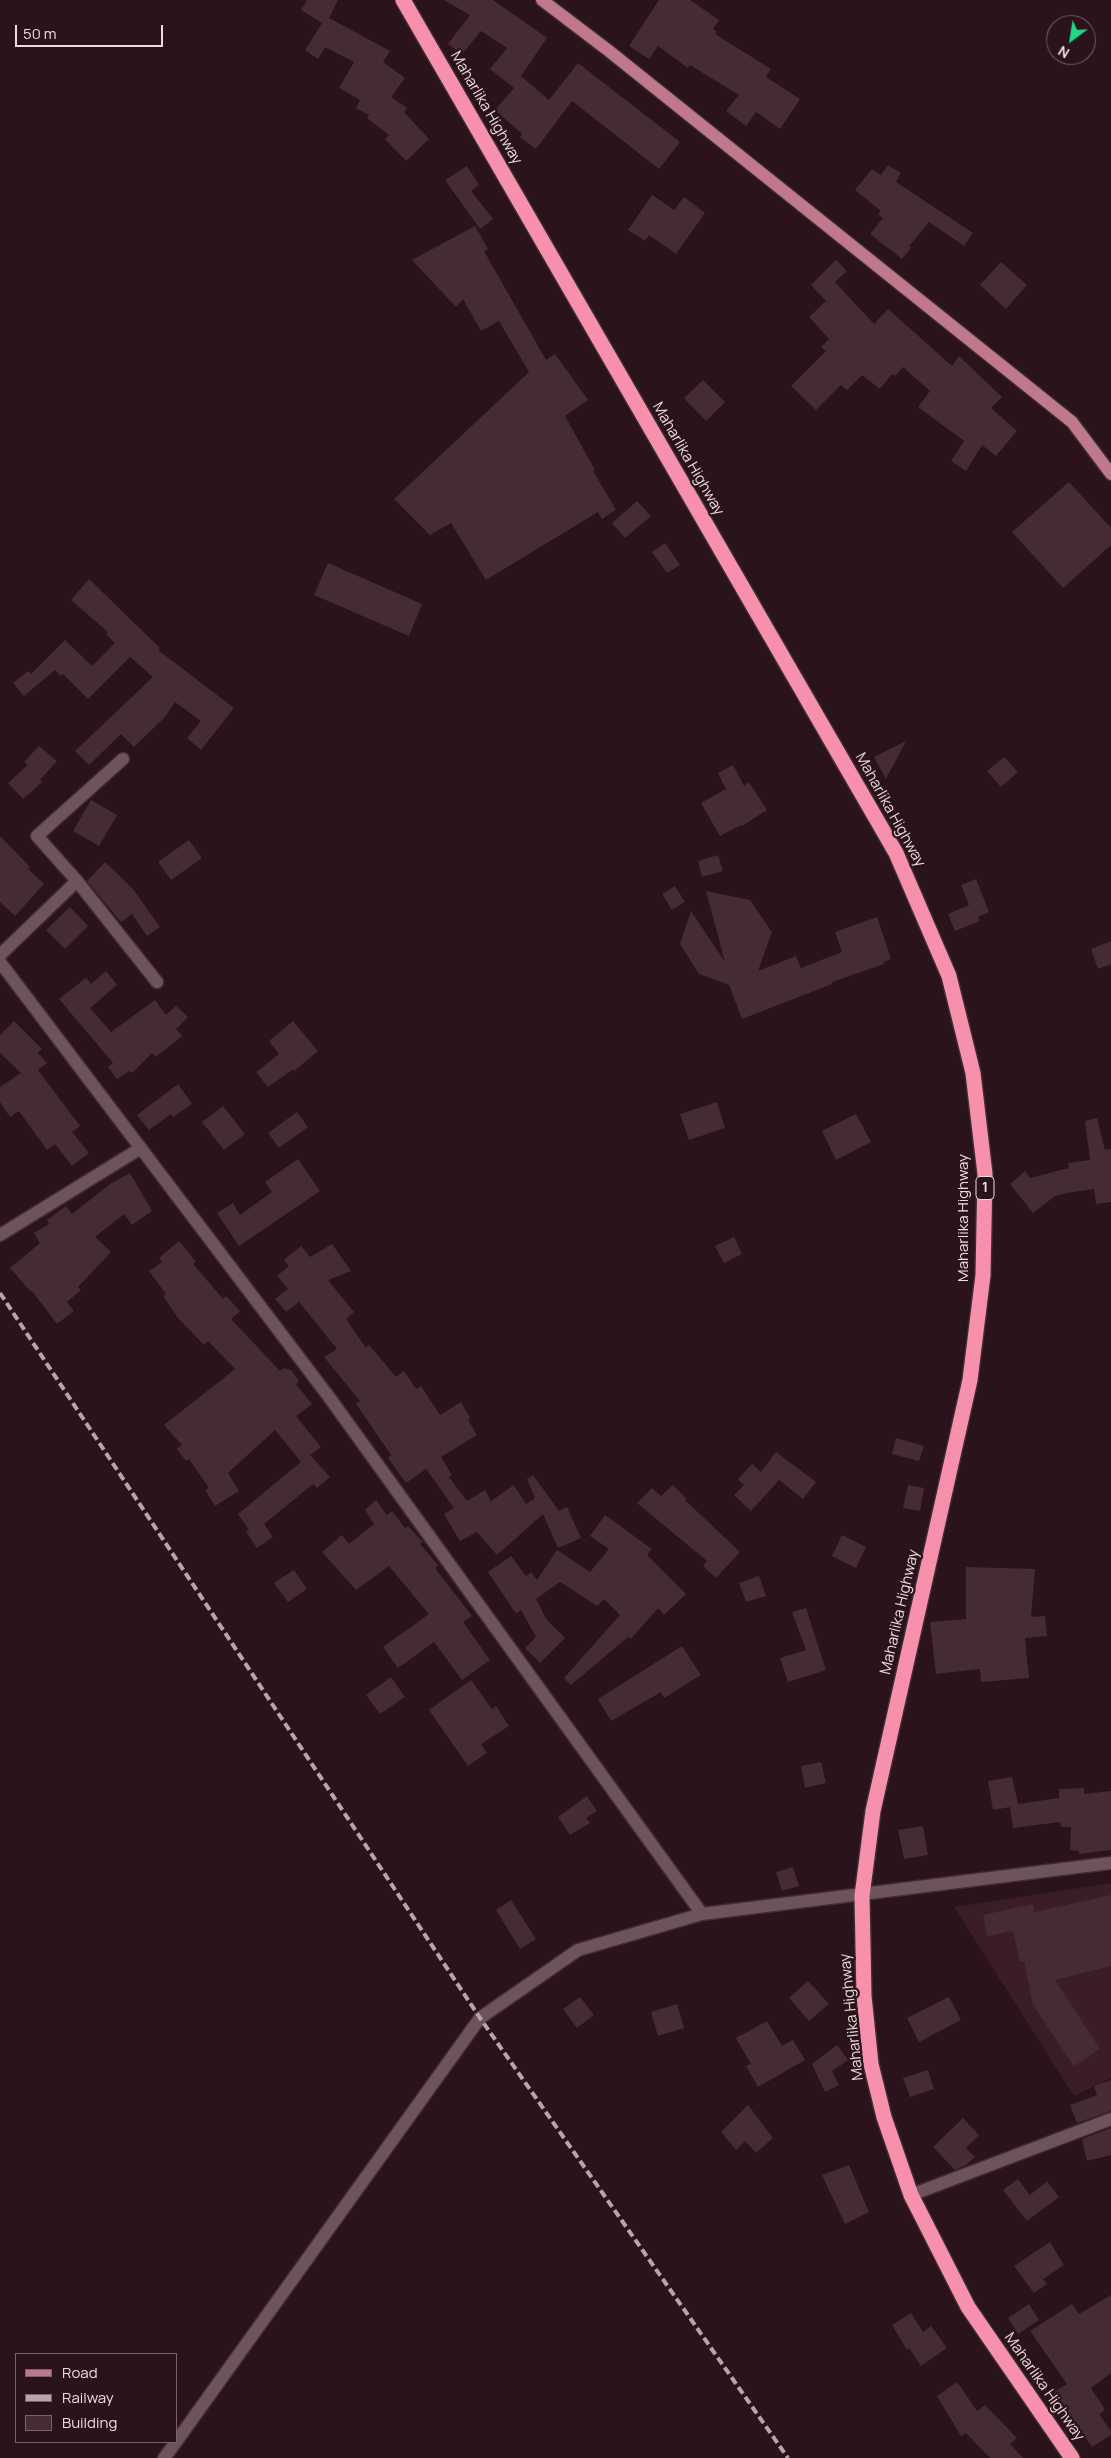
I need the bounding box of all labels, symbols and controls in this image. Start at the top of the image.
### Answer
scale bar [18,15,165,47]
north arrow [1046,15,1096,65]
text: 50 m [23,23,57,44]
text: N [1054,42,1073,63]
street label: Maharlika Highway [446,48,526,168]
street label: Maharlika Highway [648,399,728,519]
street label: Maharlika Highway [851,750,929,870]
street label: Maharlika Highway [955,1154,973,1282]
road number: 1 [976,1176,994,1200]
street label: Maharlika Highway [877,1548,923,1676]
street label: Maharlika Highway [836,1953,868,2081]
street label: Maharlika Highway [1000,2330,1088,2444]
legend [15,2353,178,2443]
text: Road [62,2362,98,2383]
text: Railway [62,2387,114,2408]
text: Building [62,2412,117,2433]

